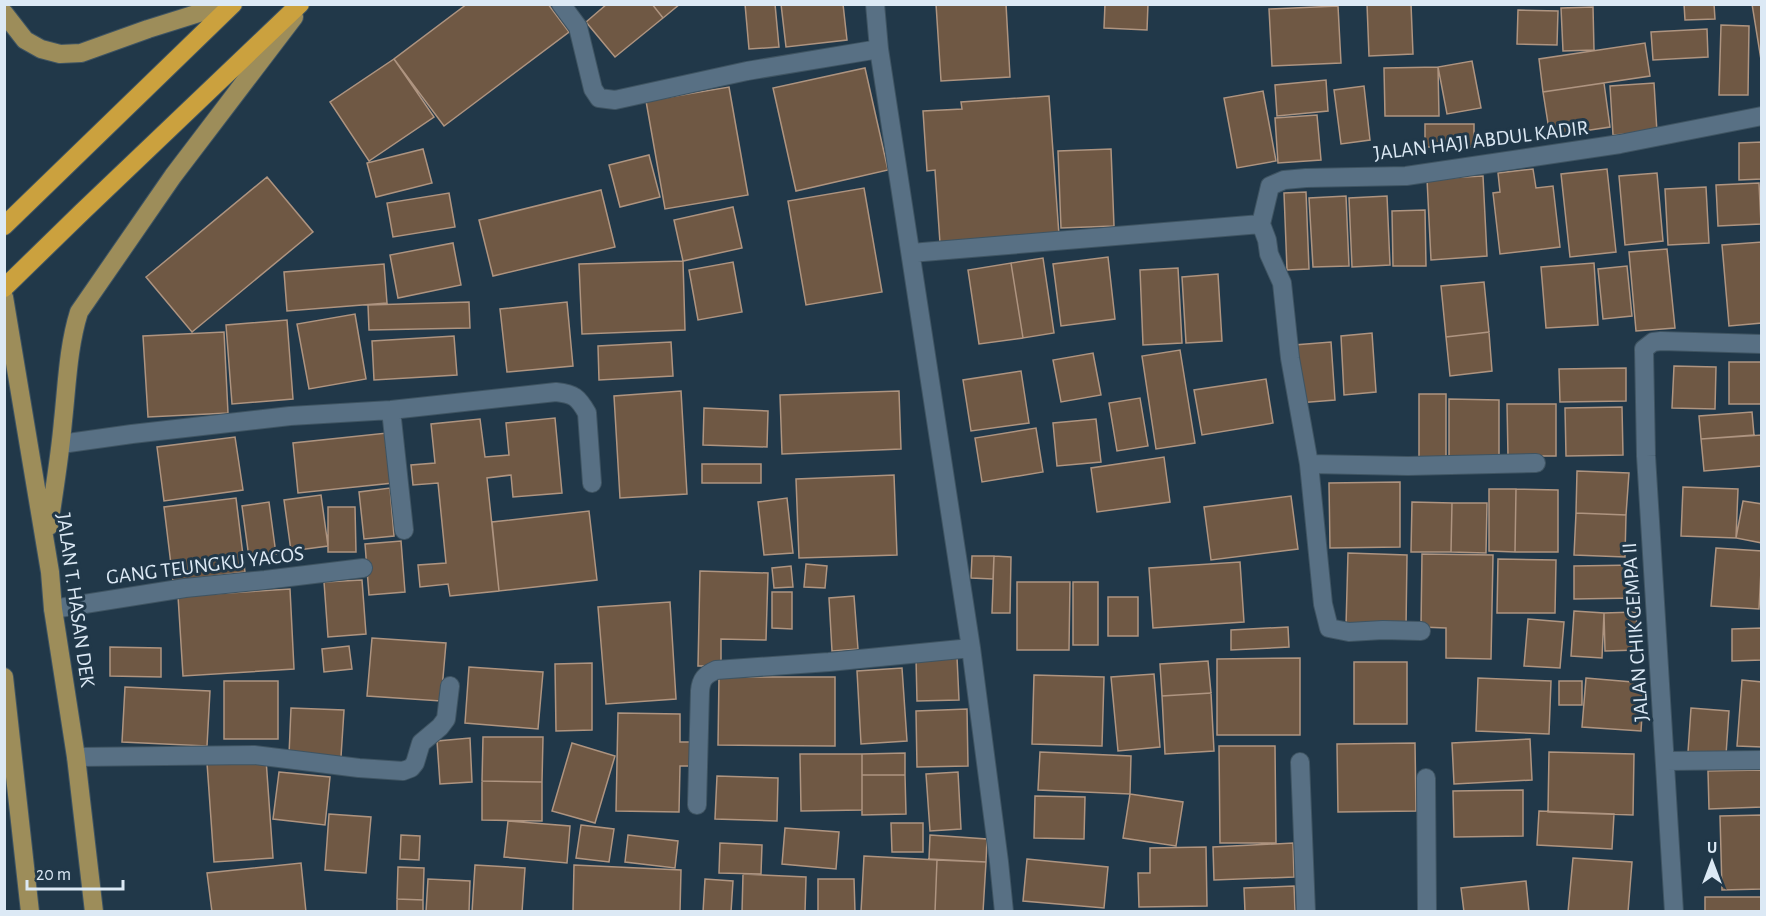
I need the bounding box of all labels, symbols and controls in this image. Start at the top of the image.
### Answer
street label: JALAN HAJI ABDUL KADIR [1372,117,1590,164]
street label: JALAN T. HASAN DEK [53,512,98,689]
street label: JALAN CHIK GEMPA II [1619,542,1652,722]
street label: GANG TEUNGKU YACOS [105,543,305,588]
north arrow [1682,832,1742,892]
text: U [1707,840,1717,856]
scale bar [27,853,123,891]
text: 20 m [36,866,71,884]

